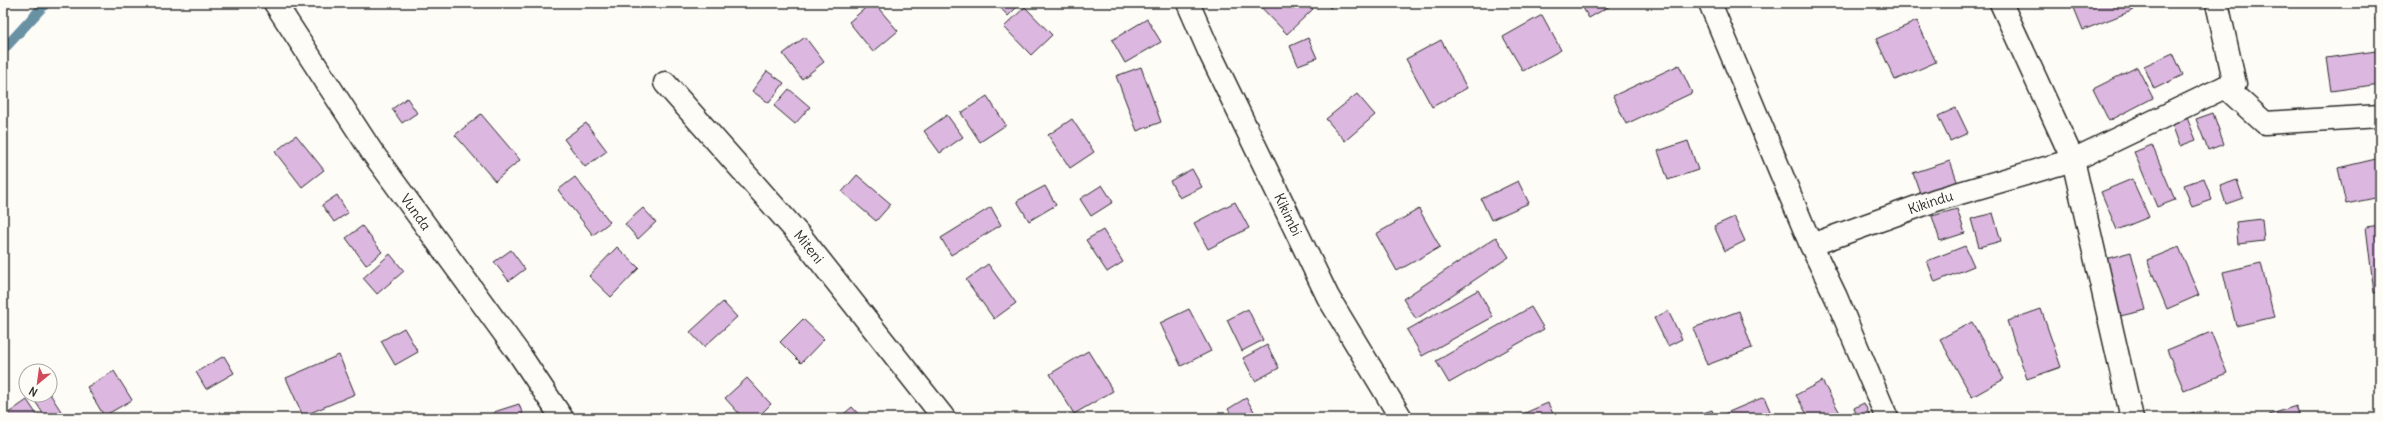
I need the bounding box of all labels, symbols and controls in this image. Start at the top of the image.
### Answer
street label: Kikindu [1906,186,1955,218]
street label: Vunda [396,190,435,234]
street label: Kikimbi [1270,190,1306,239]
street label: Miteni [790,226,828,267]
north arrow [18,363,58,403]
text: N [26,384,40,400]

